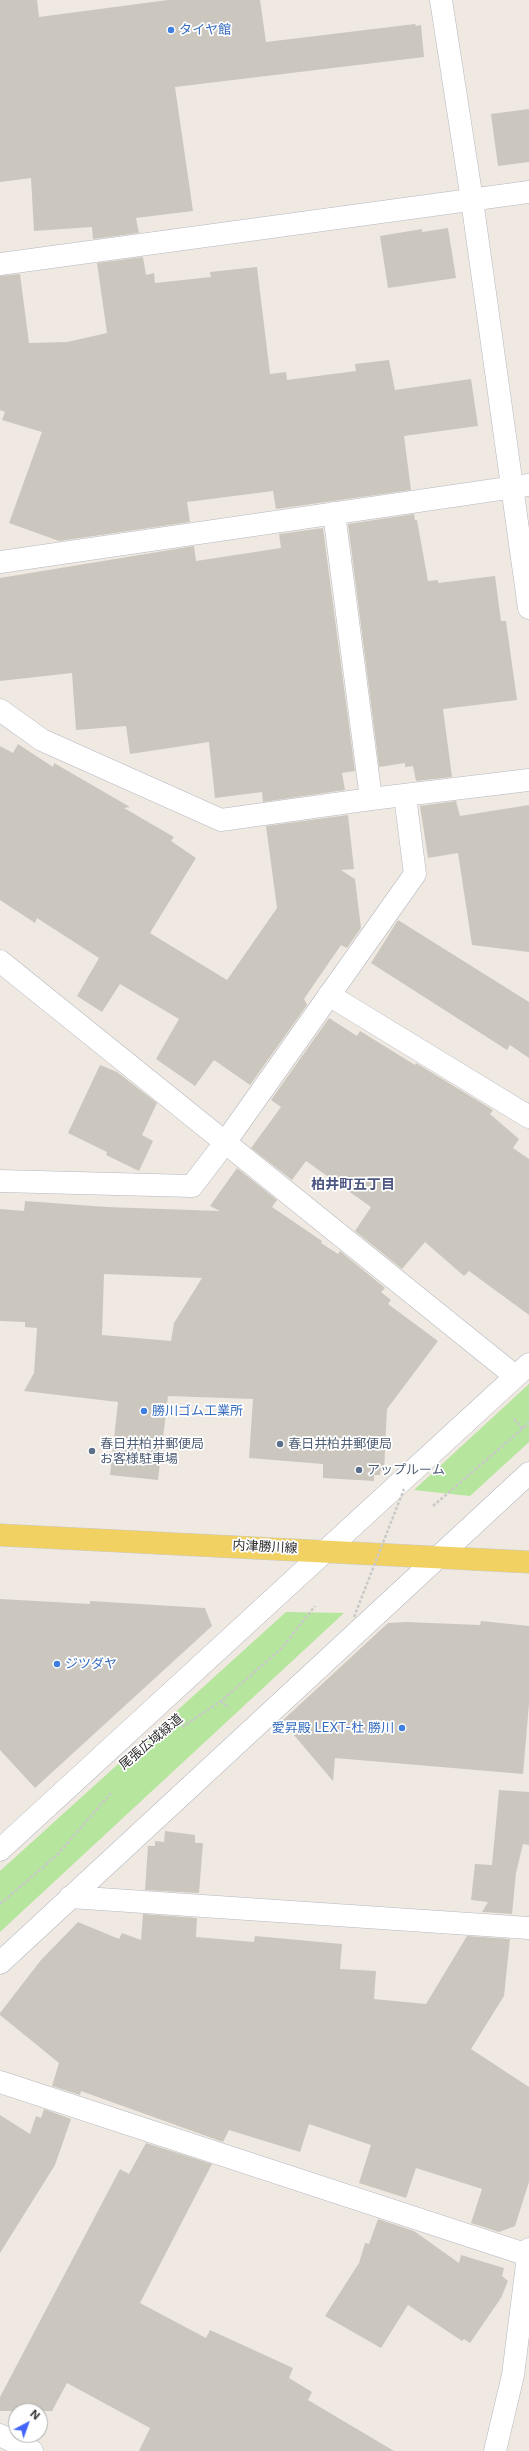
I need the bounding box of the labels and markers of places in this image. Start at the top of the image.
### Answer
place label: タイヤ館 [179,22,231,38]
marker: タイヤ館 [166,25,176,35]
place label: 勝川ゴム工業所 [152,1403,243,1419]
marker: 勝川ゴム工業所 [139,1406,149,1416]
place label: 春日井柏井郵便局 お客様駐車場 [100,1436,204,1467]
place label: 春日井柏井郵便局 [288,1436,392,1452]
marker: 春日井柏井郵便局 [275,1439,285,1449]
marker: 春日井柏井郵便局 お客様駐車場 [87,1446,97,1456]
place label: アップルーム [367,1462,445,1478]
marker: アップルーム [354,1465,364,1475]
place label: ジツダヤ [65,1656,117,1672]
marker: ジツダヤ [52,1659,62,1669]
place label: 愛昇殿 LEXT-杜 勝川 [272,1720,394,1736]
marker: 愛昇殿 LEXT-杜 勝川 [397,1723,407,1733]

